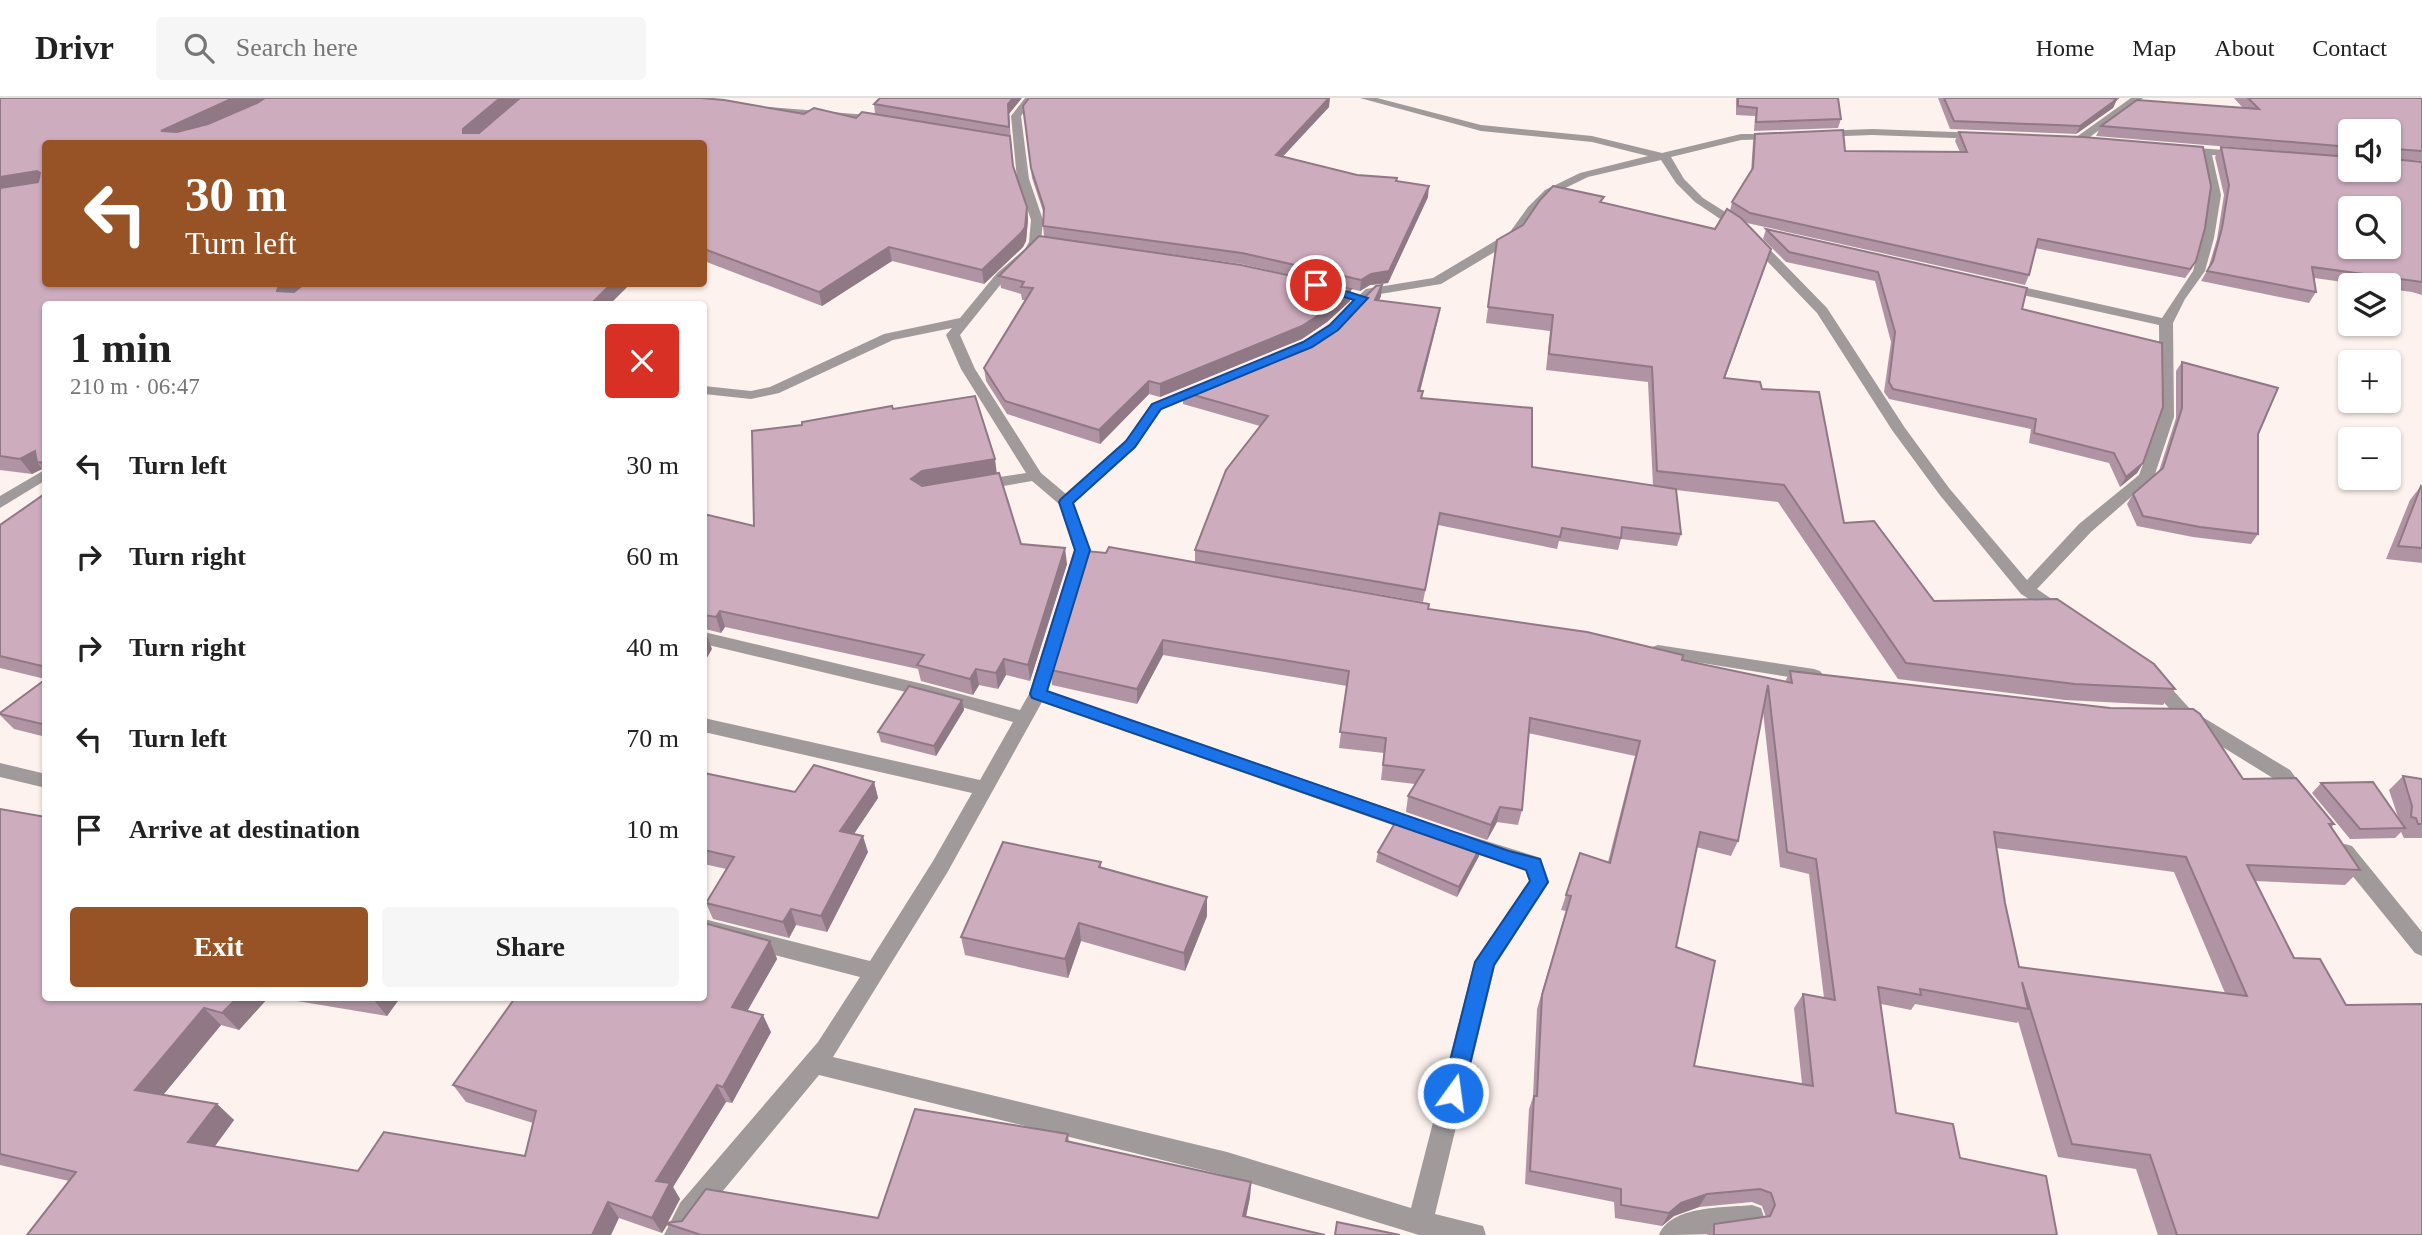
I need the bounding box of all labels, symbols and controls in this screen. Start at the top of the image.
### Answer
search box [156,17,646,80]
icon: search [180,29,218,67]
text: Drivr [35,30,114,66]
text: Search here [236,33,358,62]
text: Home [2036,35,2094,61]
text: Map [2132,35,2176,61]
text: About [2214,35,2274,61]
text: Contact [2312,35,2387,61]
map controls [2338,119,2401,490]
button: sound [2338,119,2401,182]
text: 30 m [185,167,287,222]
icon: left [70,168,161,259]
button: search [2338,196,2401,259]
text: Turn left [185,225,297,261]
pin [1286,255,1346,315]
icon: arrive [1297,266,1335,304]
button: layers [2338,273,2401,336]
button: close [605,324,679,398]
text: 1 min [70,325,172,371]
button: + [2338,350,2401,413]
text: 210 m · 06:47 [70,374,200,399]
button: − [2338,427,2401,490]
icon: left [70,447,108,485]
text: Turn left [129,451,227,480]
text: 30 m [626,451,679,480]
icon: right [70,538,108,576]
text: Turn right [129,542,246,571]
text: 60 m [626,542,679,571]
icon: right [70,629,108,667]
text: Turn right [129,633,246,662]
text: 40 m [626,633,679,662]
icon: left [70,720,108,758]
text: Turn left [129,724,227,753]
text: 70 m [626,724,679,753]
icon: arrive [70,811,108,849]
text: Arrive at destination [129,815,360,844]
text: 10 m [626,815,679,844]
button: Exit [70,907,368,987]
button: Share [382,907,679,987]
position arrow [1416,1056,1490,1130]

